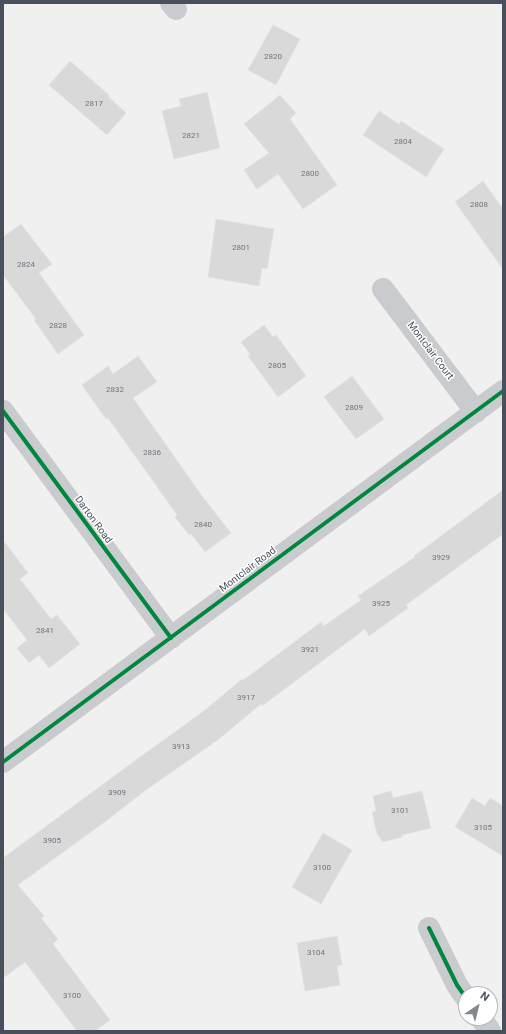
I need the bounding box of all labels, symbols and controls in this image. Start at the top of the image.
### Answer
house number: 2820 [264,52,282,62]
house number: 2817 [85,99,103,109]
house number: 2821 [182,131,200,141]
house number: 2804 [394,137,412,147]
house number: 2800 [301,169,319,179]
house number: 2808 [470,200,488,210]
house number: 2801 [232,243,250,253]
house number: 2824 [17,260,35,270]
street label: Montclair Court [404,320,456,382]
house number: 2828 [49,321,67,331]
house number: 2805 [268,361,286,371]
house number: 2832 [106,385,124,395]
house number: 2809 [345,403,363,413]
house number: 2836 [143,448,161,458]
street label: Darton Road [72,494,114,546]
house number: 2840 [194,520,212,530]
street label: Montclair Road [217,545,279,595]
house number: 3929 [432,553,450,563]
house number: 3925 [372,599,390,609]
house number: 2841 [36,626,54,636]
house number: 3921 [301,645,319,655]
house number: 3917 [237,693,255,703]
house number: 3913 [172,742,190,752]
house number: 3909 [108,788,126,798]
house number: 3101 [391,806,409,816]
house number: 3105 [474,823,492,833]
house number: 3905 [43,836,61,846]
house number: 3100 [313,863,331,873]
house number: 3104 [307,948,325,958]
north arrow [458,986,498,1026]
text: N [478,989,491,1004]
house number: 3100 [63,991,81,1001]

